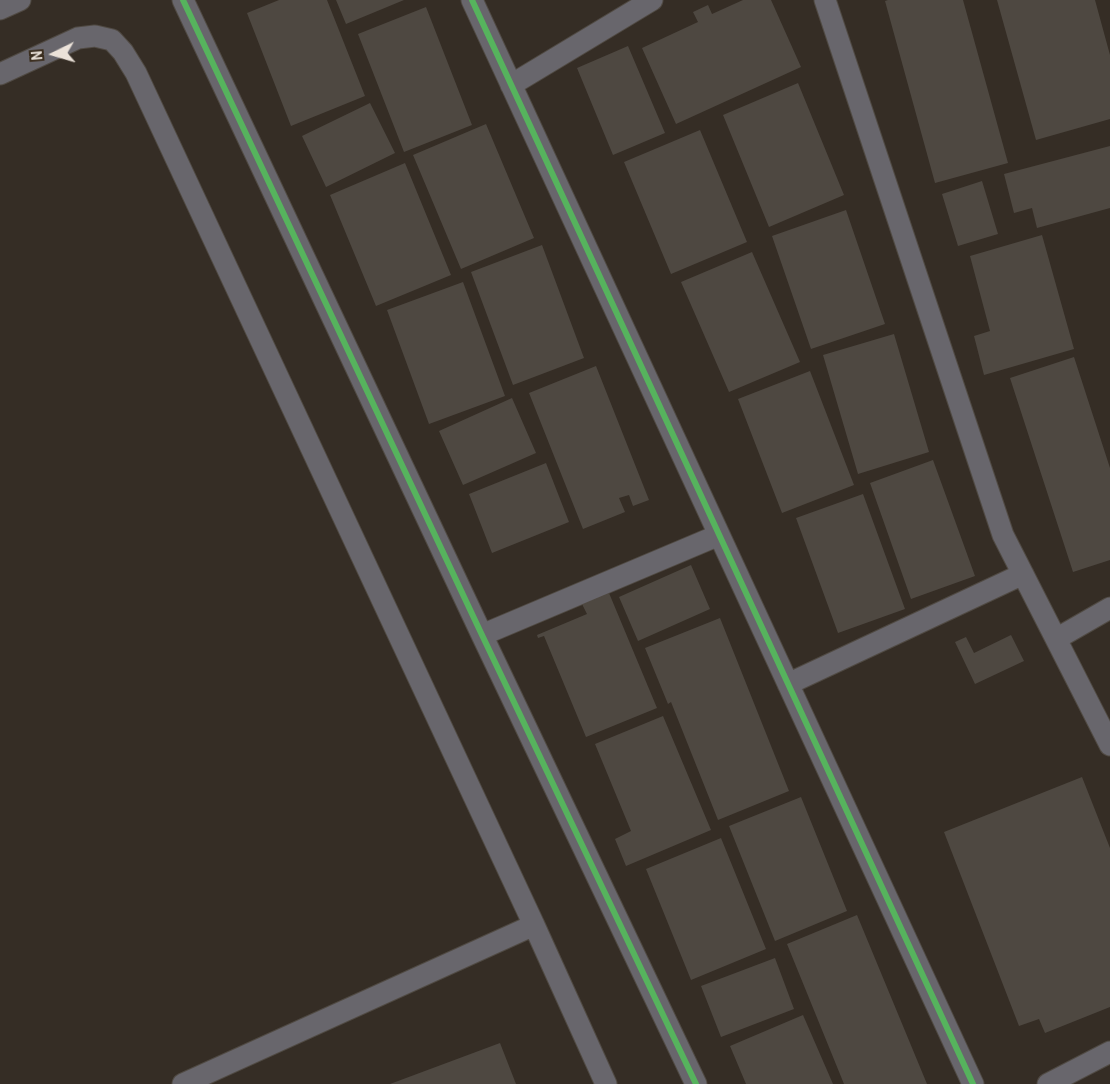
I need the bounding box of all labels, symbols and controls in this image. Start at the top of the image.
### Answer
north arrow [24,24,84,84]
text: N [25,50,47,61]

